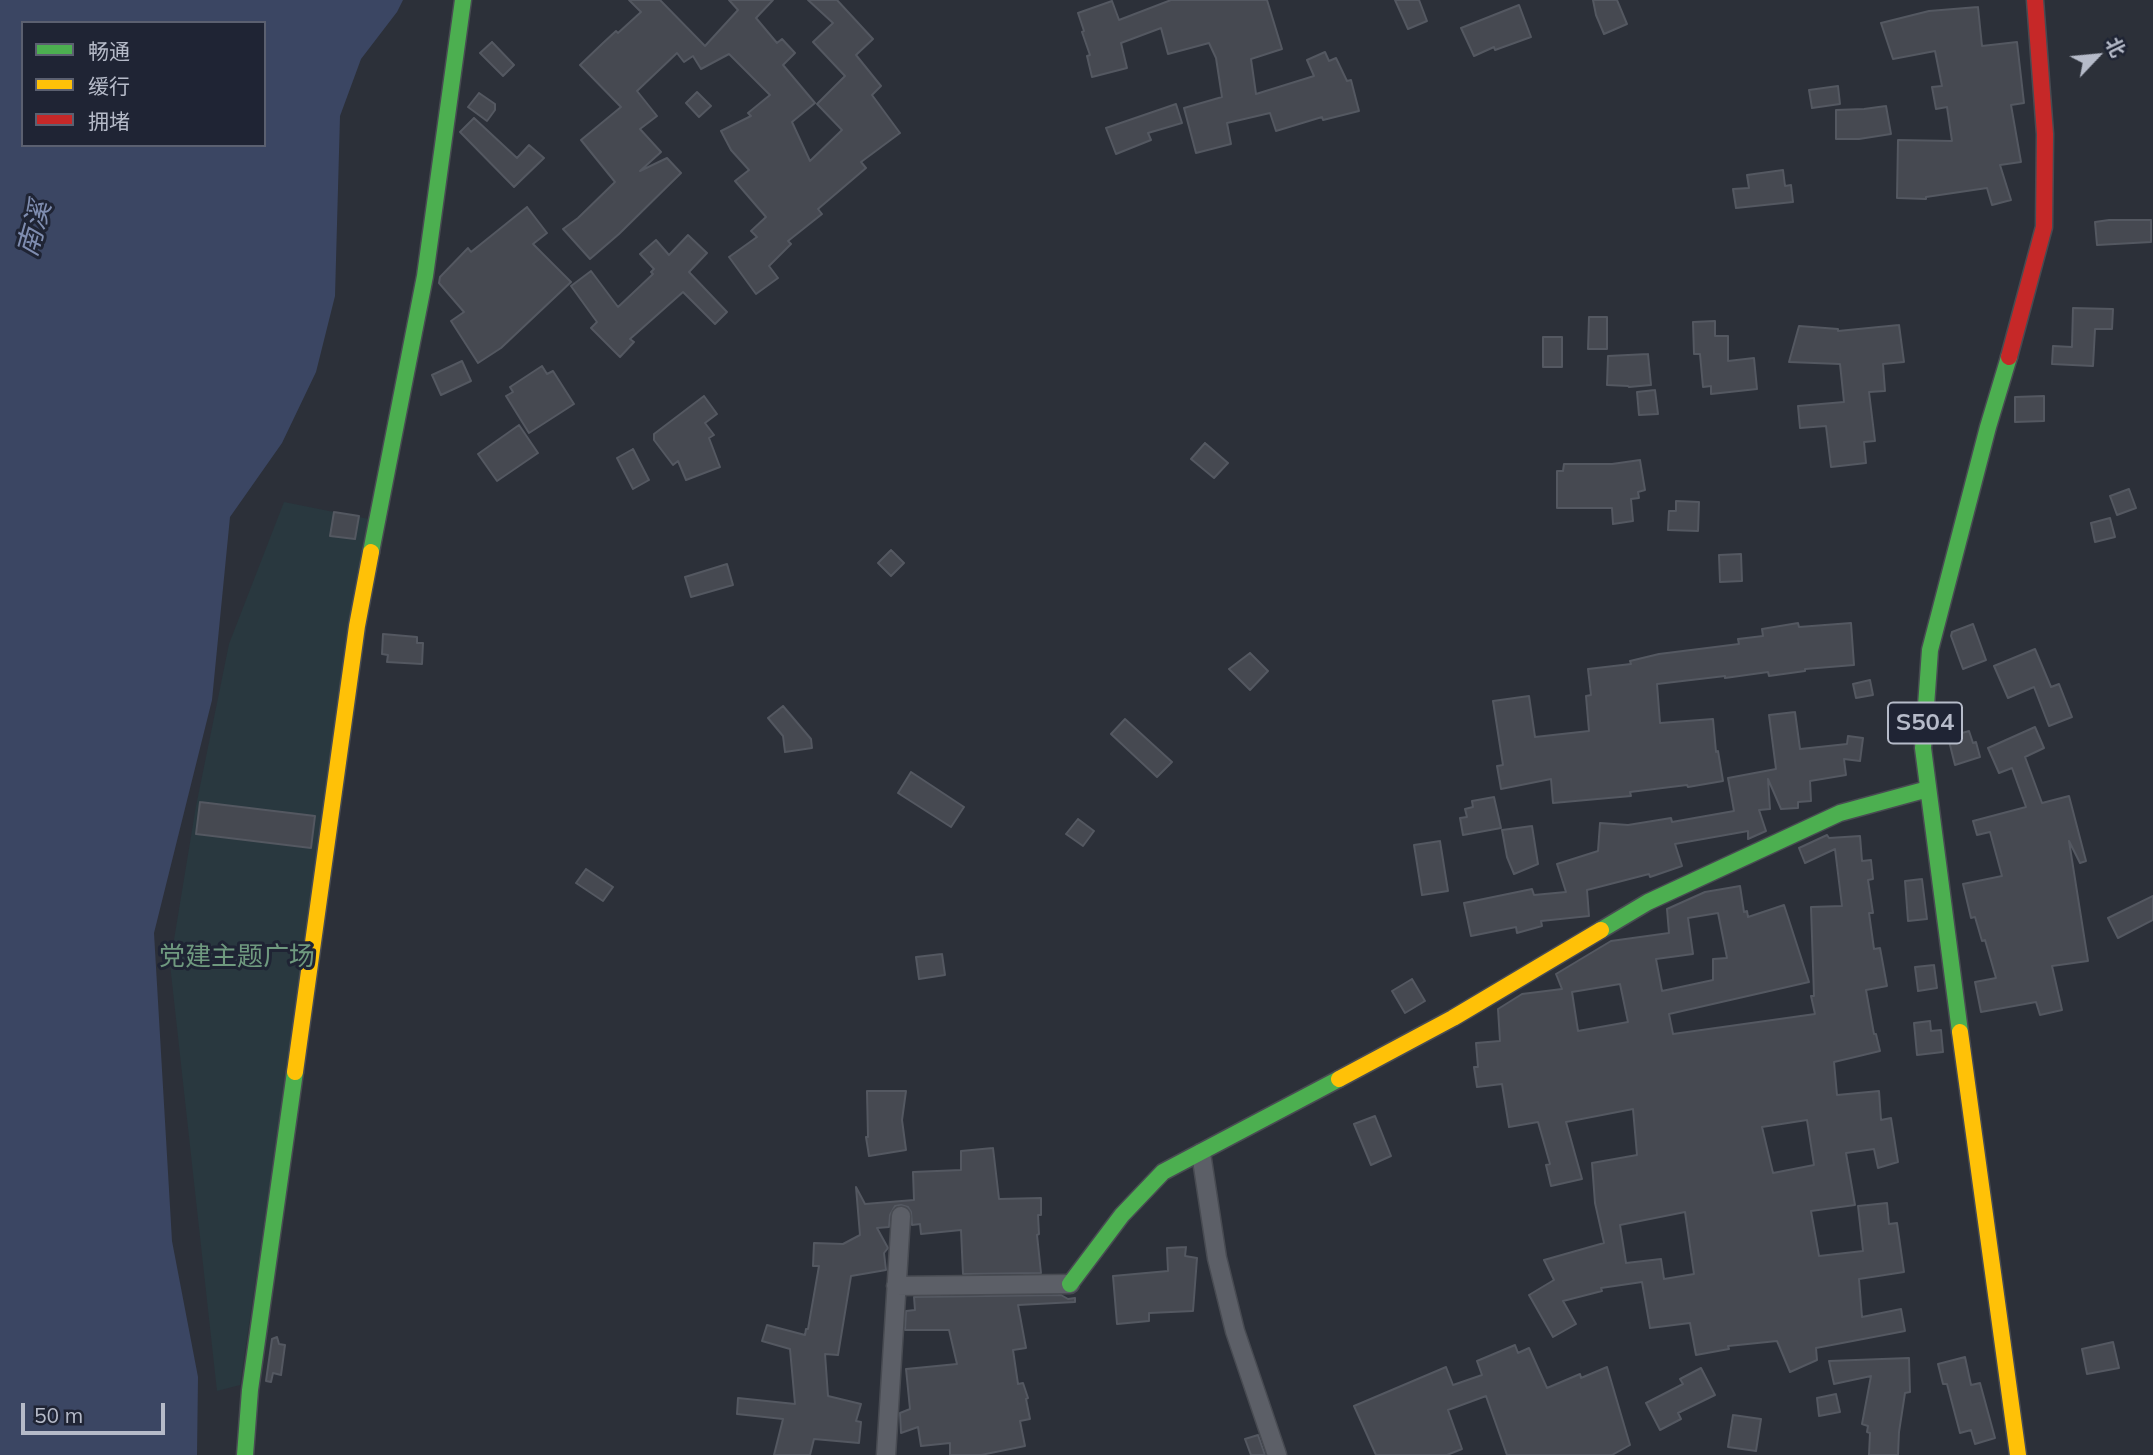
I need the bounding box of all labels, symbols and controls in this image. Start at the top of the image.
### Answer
legend [21,21,266,147]
north arrow [2062,21,2132,91]
text: 北 [2101,33,2131,61]
text: 畅通 [88,38,130,64]
text: 缓行 [88,73,130,99]
text: 拥堵 [88,108,130,134]
water label: 南溪 [11,197,59,261]
road number: S504 [1888,702,1962,744]
park label: 党建主题广场 [159,941,315,973]
scale bar [24,1388,168,1432]
text: 50 m [34,1402,83,1428]

